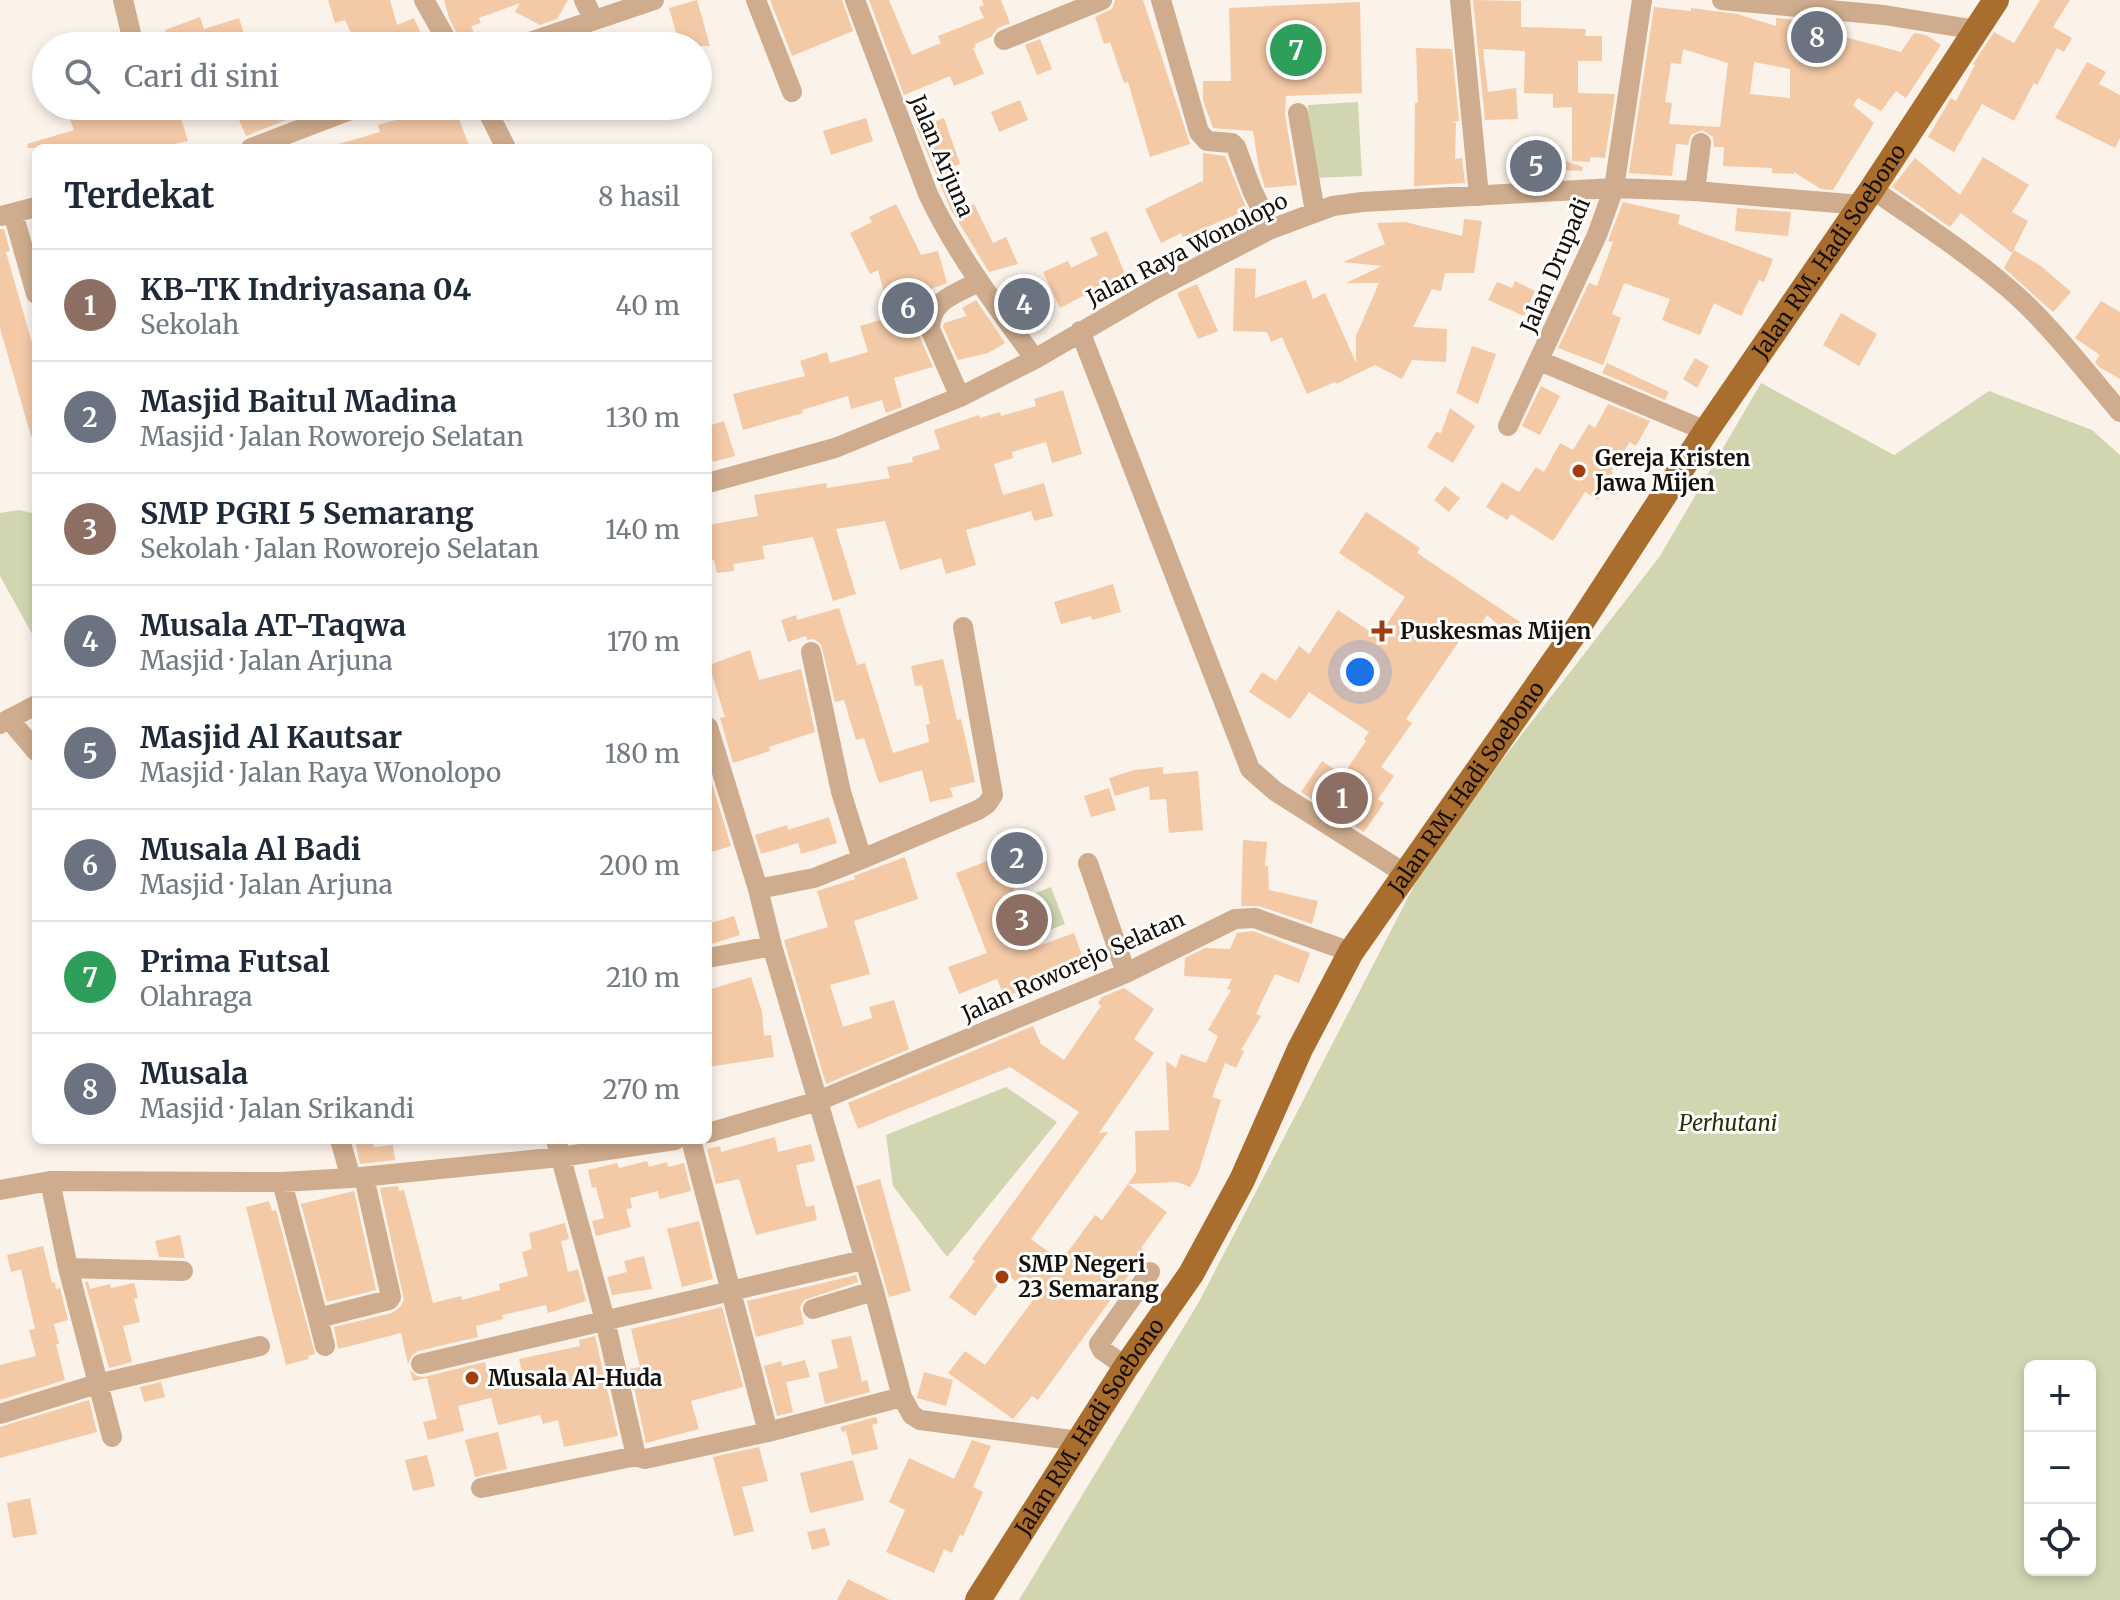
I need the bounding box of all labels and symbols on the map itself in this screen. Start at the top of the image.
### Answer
pin: 8 [1791,7,1843,67]
pin: 7 [1270,20,1322,80]
street label: Jalan Arjuna [903,90,980,221]
pin: 5 [1510,136,1562,196]
street label: Jalan RM. Hadi Soebono [1746,138,1912,364]
street label: Jalan Raya Wonolopo [1081,186,1292,312]
street label: Jalan Drupadi [1514,193,1596,338]
pin: 4 [998,274,1050,334]
pin: 6 [882,278,934,338]
place label: Gereja Kristen Jawa Mijen [1594,444,1750,497]
marker: Gereja Kristen Jawa Mijen [1570,462,1588,480]
place label: Puskesmas Mijen [1400,617,1591,645]
marker: Puskesmas Mijen [1371,620,1393,642]
your location [1340,652,1380,692]
street label: Jalan RM. Hadi Soebono [1381,676,1550,900]
pin: 1 [1316,768,1368,828]
pin: 2 [991,828,1043,888]
pin: 3 [996,890,1048,950]
street label: Jalan Roworejo Selatan [956,904,1189,1028]
park label: Perhutani [1679,1109,1777,1137]
place label: SMP Negeri 23 Semarang [1018,1250,1159,1303]
marker: SMP Negeri 23 Semarang [993,1268,1011,1286]
street label: Jalan RM. Hadi Soebono [1008,1312,1170,1541]
place label: Musala Al-Huda [488,1364,662,1392]
marker: Musala Al-Huda [463,1369,481,1387]

